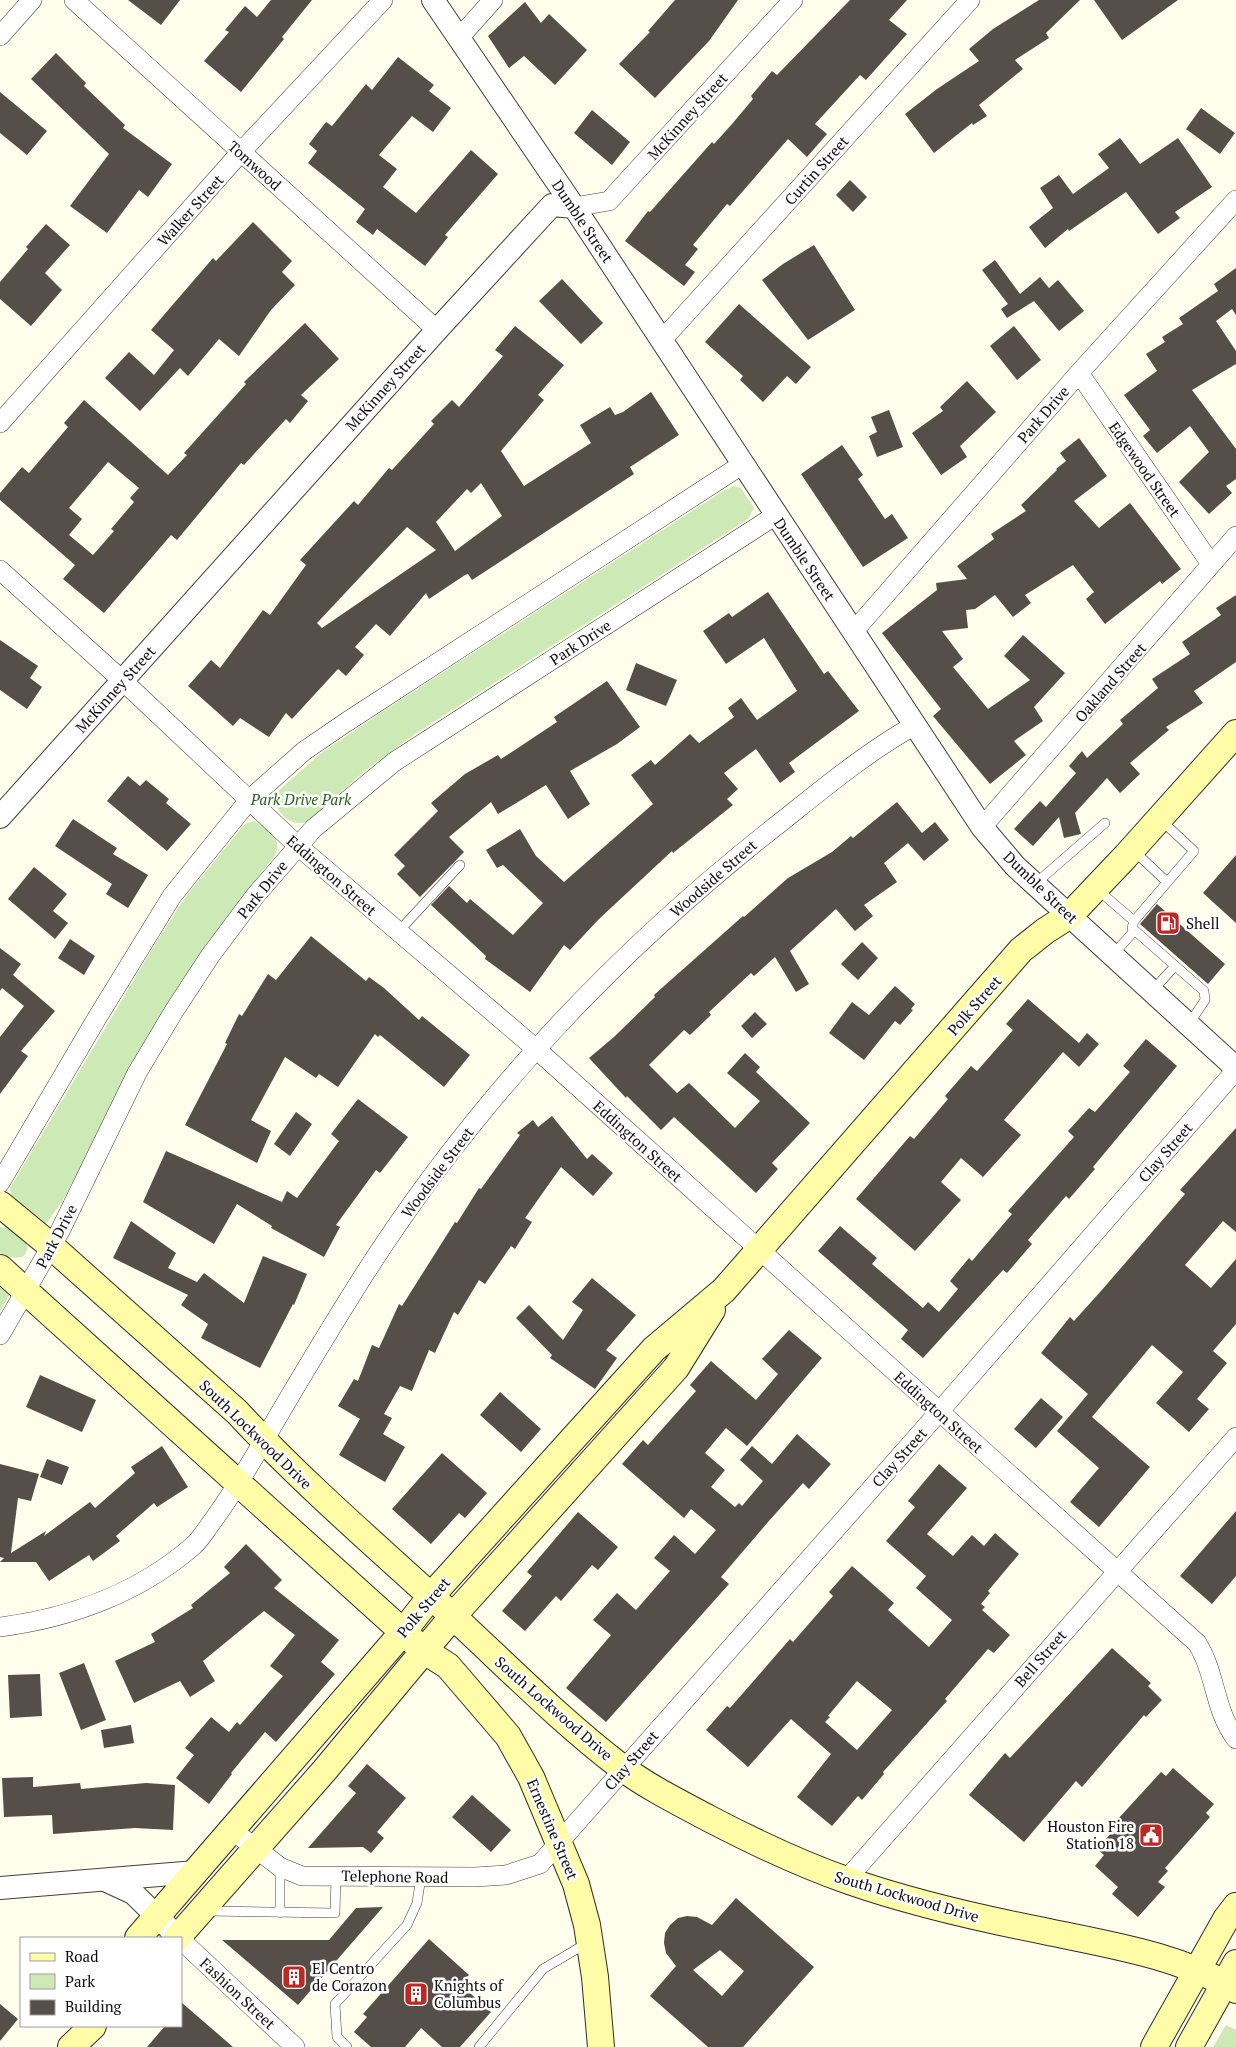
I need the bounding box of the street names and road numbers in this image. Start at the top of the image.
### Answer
street label: McKinney Street [643,68,732,164]
street label: Curtin Street [780,131,853,209]
street label: Tomwood [224,136,286,194]
street label: Walker Street [153,170,228,250]
street label: Dumble Street [548,176,618,267]
street label: McKinney Street [341,339,430,435]
street label: Park Drive [1013,381,1073,447]
street label: Edgewood Street [1105,417,1186,521]
street label: Dumble Street [770,514,840,605]
street label: Park Drive [545,615,615,669]
street label: Oakland Street [1070,638,1150,726]
street label: McKinney Street [71,641,160,737]
street label: Eddington Street [283,830,382,920]
street label: Woodside Street [665,835,761,921]
street label: Dumble Street [999,846,1083,928]
street label: Park Drive [232,856,292,922]
street label: Polk Street [943,971,1006,1039]
street label: Eddington Street [589,1096,687,1187]
street label: Clay Street [1134,1118,1197,1186]
street label: Woodside Street [396,1122,478,1221]
street label: Park Drive [31,1201,81,1271]
street label: Eddington Street [890,1367,988,1458]
street label: South Lockwood Drive [195,1375,317,1493]
street label: Clay Street [867,1423,931,1491]
street label: Polk Street [392,1572,454,1641]
street label: Bell Street [1010,1625,1071,1691]
street label: South Lockwood Drive [491,1651,617,1765]
street label: Clay Street [600,1726,663,1794]
street label: Ernestine Street [523,1776,583,1883]
street label: Telephone Road [341,1865,449,1887]
street label: South Lockwood Drive [832,1866,982,1926]
street label: Fashion Street [196,1953,280,2033]

